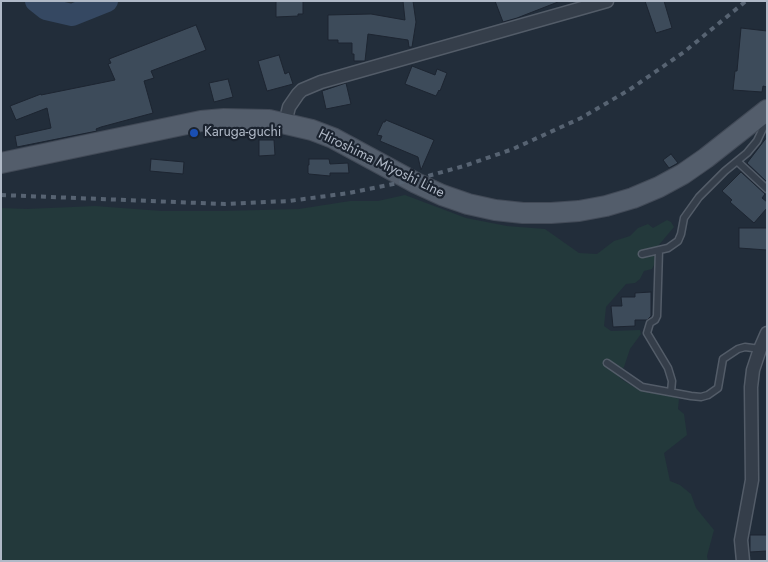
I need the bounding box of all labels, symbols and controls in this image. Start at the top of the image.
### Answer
place label: Karuga-guchi [204,125,281,141]
street label: Hiroshima Miyoshi Line [315,126,447,202]
marker: Karuga-guchi [188,127,200,139]

